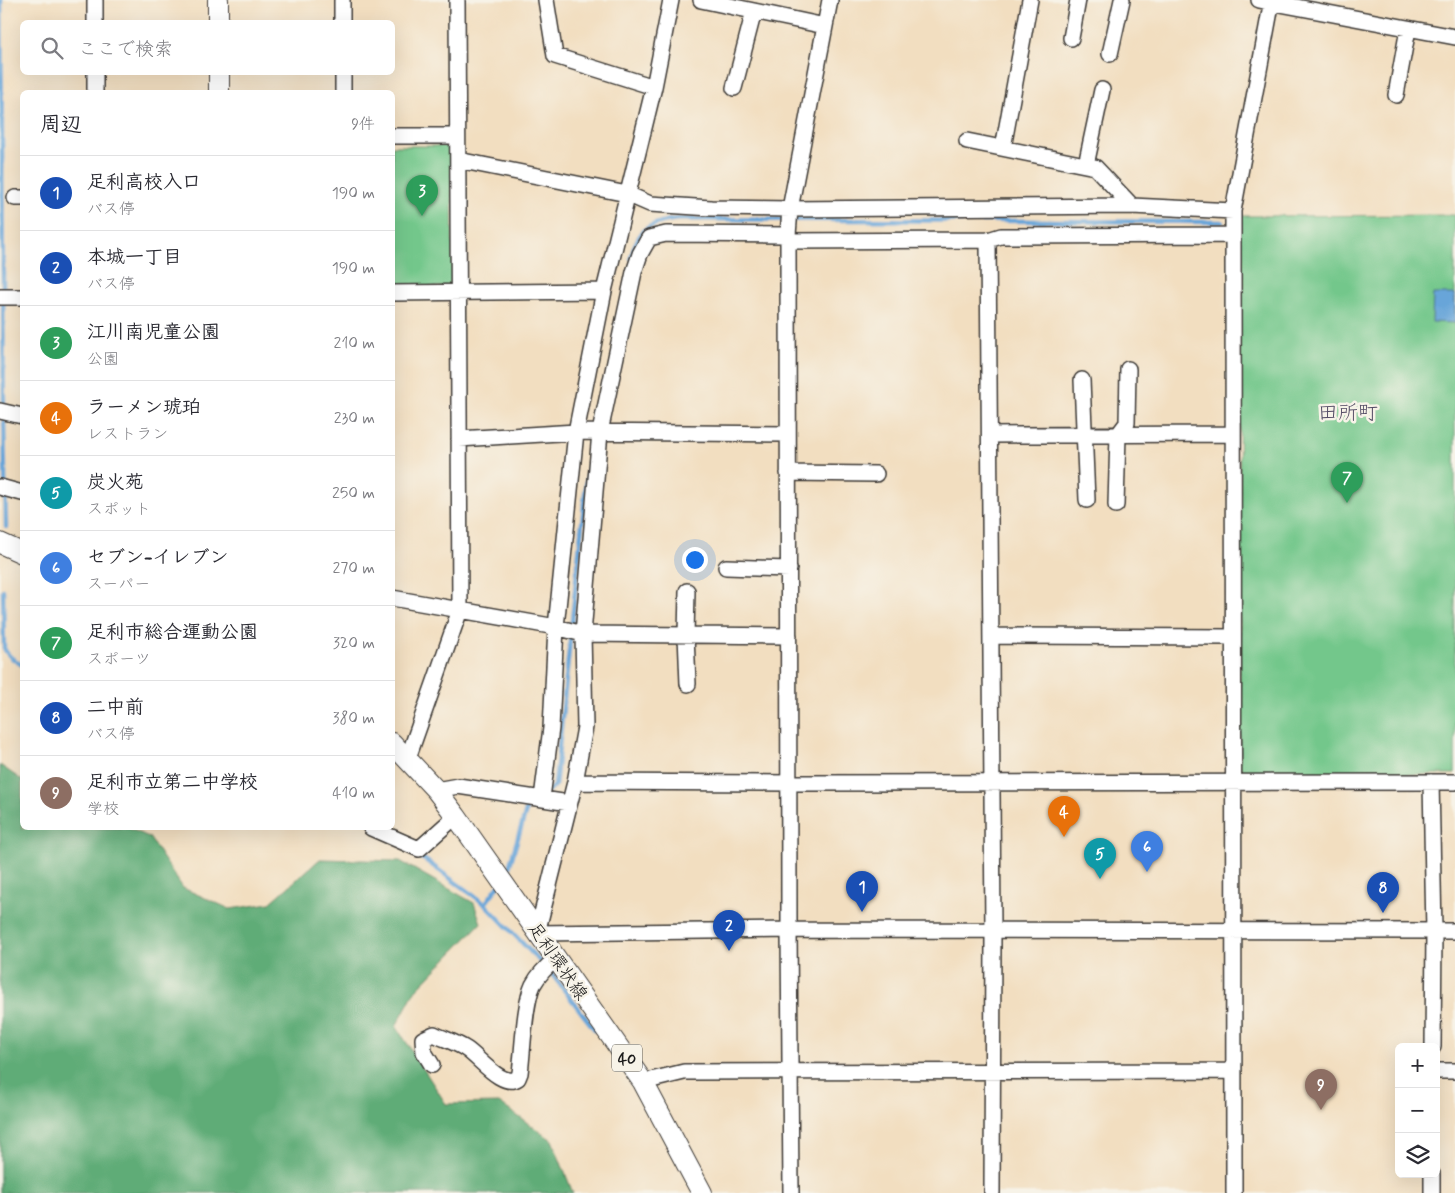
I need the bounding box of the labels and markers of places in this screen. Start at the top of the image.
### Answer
pin: 3 [406,175,438,216]
pin: 7 [1331,462,1363,503]
pin: 4 [1048,796,1080,837]
pin: 6 [1131,831,1163,872]
pin: 5 [1084,838,1116,879]
pin: 1 [846,871,878,912]
pin: 8 [1367,872,1399,913]
pin: 2 [713,910,745,951]
pin: 9 [1305,1069,1337,1110]

